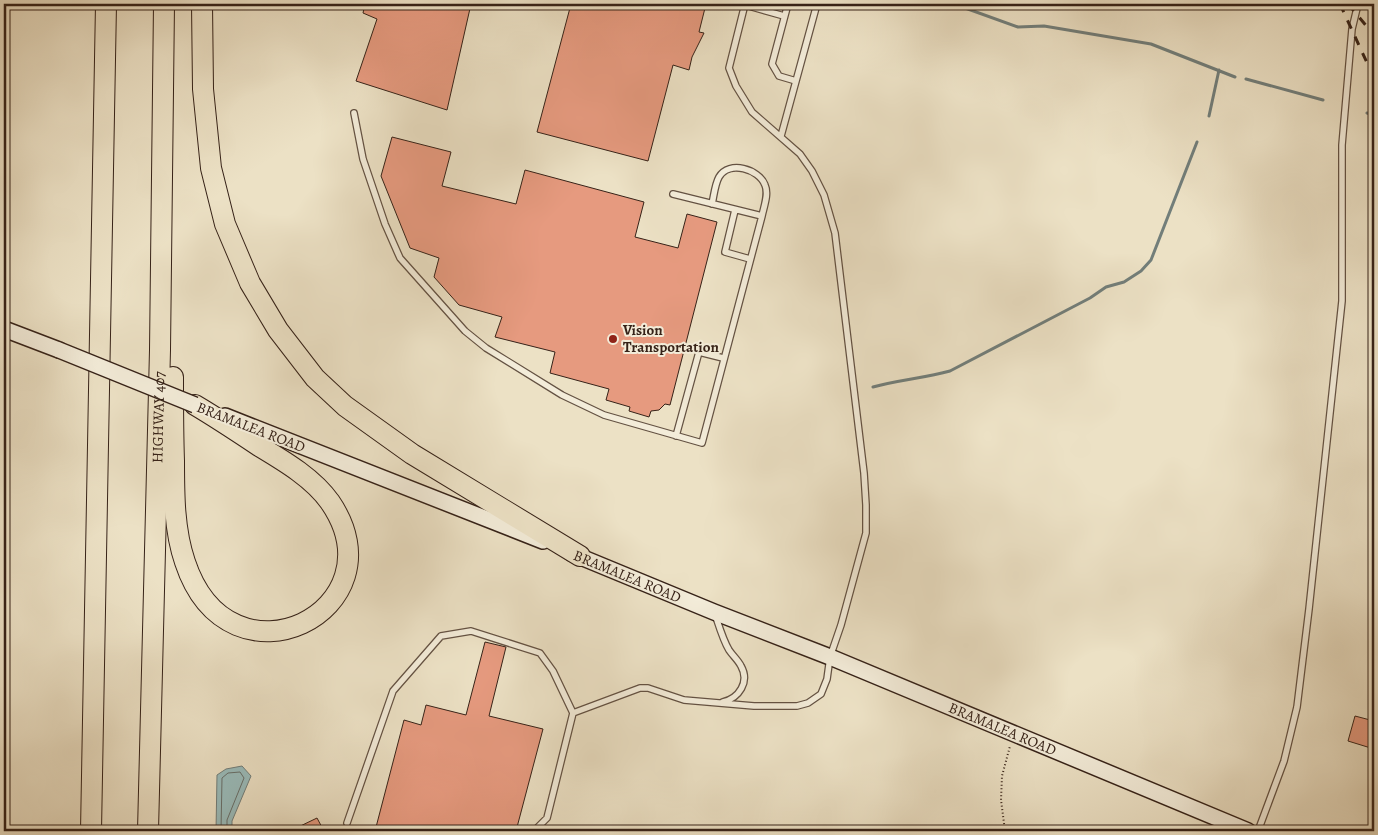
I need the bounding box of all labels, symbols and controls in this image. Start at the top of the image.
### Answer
place label: Vision Transportation [622,320,719,357]
marker: Vision Transportation [607,333,619,345]
street label: HIGHWAY 407 [147,370,169,463]
street label: BRAMALEA ROAD [194,397,308,457]
street label: BRAMALEA ROAD [570,545,684,607]
street label: BRAMALEA ROAD [946,698,1059,760]

